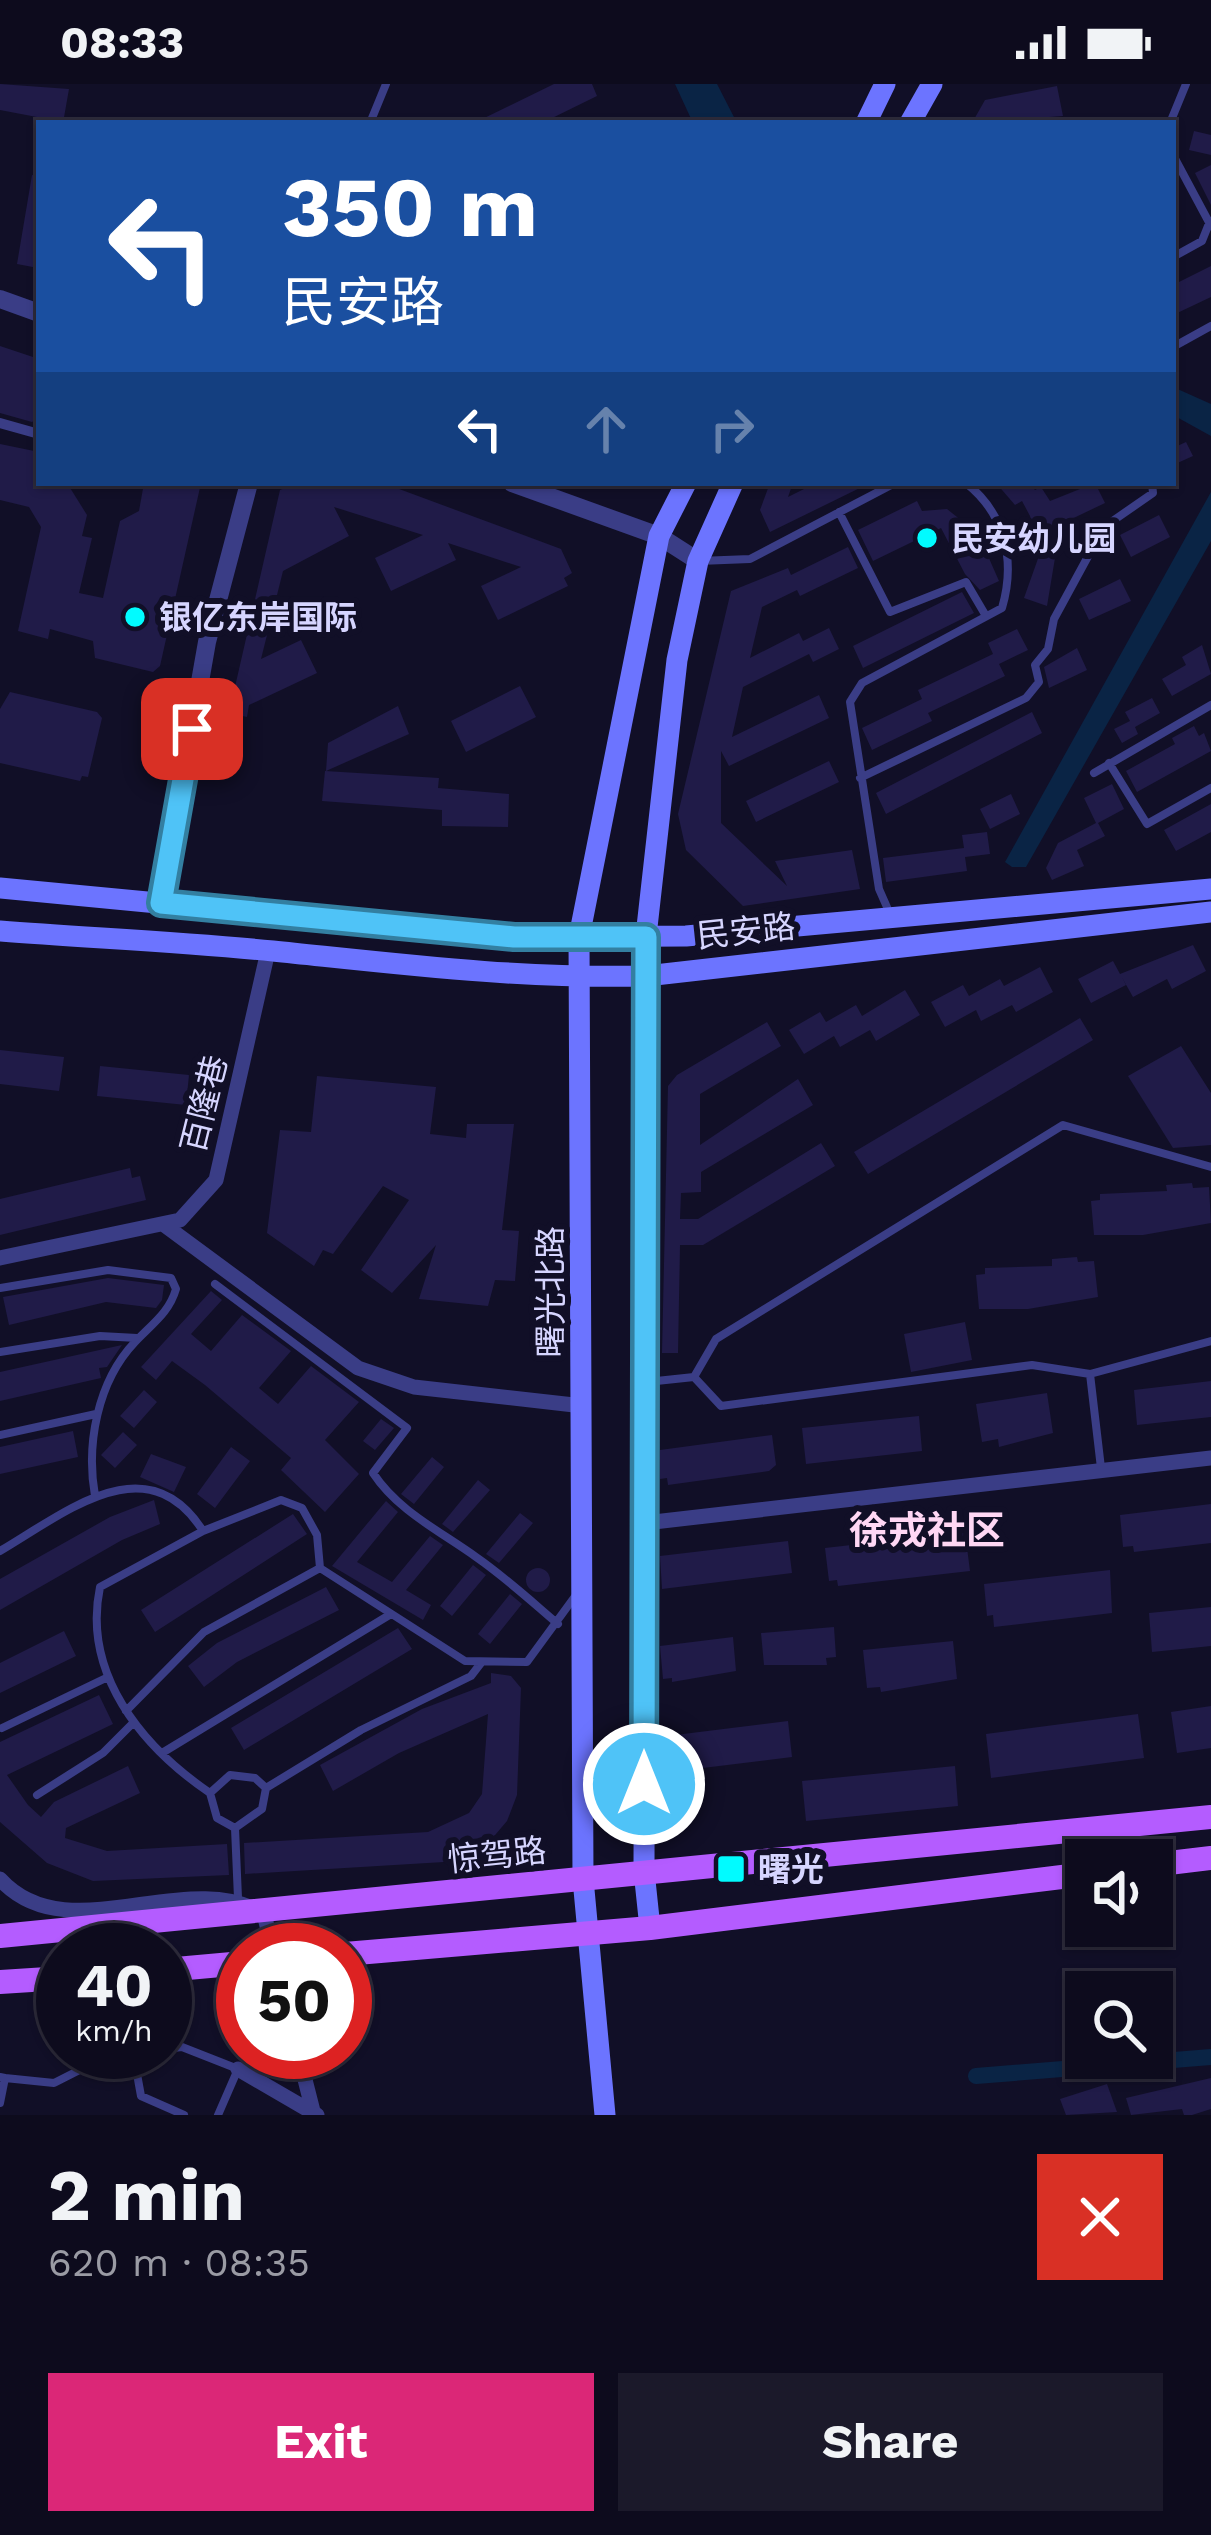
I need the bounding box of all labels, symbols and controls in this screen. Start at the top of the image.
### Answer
text: 08:33 [60,16,184,69]
text: 350 m [282,158,538,256]
icon: left [84,168,240,324]
text: 民安路 [282,271,444,334]
icon: left [447,396,513,462]
icon: ahead [573,396,639,462]
icon: right [699,396,765,462]
place label: 民安幼儿园 [951,519,1116,558]
marker: 民安幼儿园 [914,525,940,551]
place label: 银亿东岸国际 [159,598,357,637]
marker: 银亿东岸国际 [122,604,148,630]
pin [141,678,243,780]
icon: arrive [159,696,225,762]
street label: 民安路 [695,906,797,956]
street label: 百隆巷 [173,1051,235,1157]
street label: 曙光北路 [531,1226,570,1358]
district label: 徐戎社区 [849,1508,1005,1553]
position arrow [581,1721,707,1847]
street label: 惊驾路 [446,1830,548,1880]
map controls [1065,1839,1173,2079]
button: sound [1065,1839,1173,1947]
place label: 曙光 [758,1850,824,1889]
marker: 曙光 [715,1853,747,1885]
speed limit sign: 50 [216,1923,372,2079]
text: 40 [75,1950,153,2021]
button: search [1065,1971,1173,2079]
text: km/h [75,2013,153,2048]
text: 2 min [48,2153,245,2237]
button: close [1037,2154,1163,2280]
text: 620 m · 08:35 [48,2240,310,2285]
button: Exit [48,2373,594,2511]
button: Share [618,2373,1163,2511]

